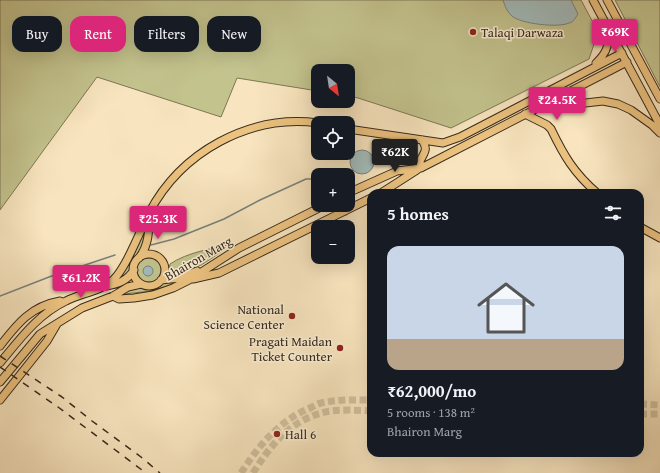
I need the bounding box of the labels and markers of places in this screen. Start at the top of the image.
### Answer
pin: ₹69K [591,19,639,53]
place label: Talaqi Darwaza [481,23,564,42]
marker: Talaqi Darwaza [468,27,478,37]
pin: ₹24.5K [524,87,590,121]
pin: ₹62K [371,139,419,173]
pin: ₹25.3K [125,206,191,240]
pin: ₹61.2K [48,265,114,299]
place label: National Science Center [204,300,285,334]
marker: National Science Center [287,311,297,321]
place label: Pragati Maidan Ticket Counter [249,332,333,366]
marker: Pragati Maidan Ticket Counter [335,343,345,353]
place label: Hall 6 [285,425,316,444]
marker: Hall 6 [272,429,282,439]

